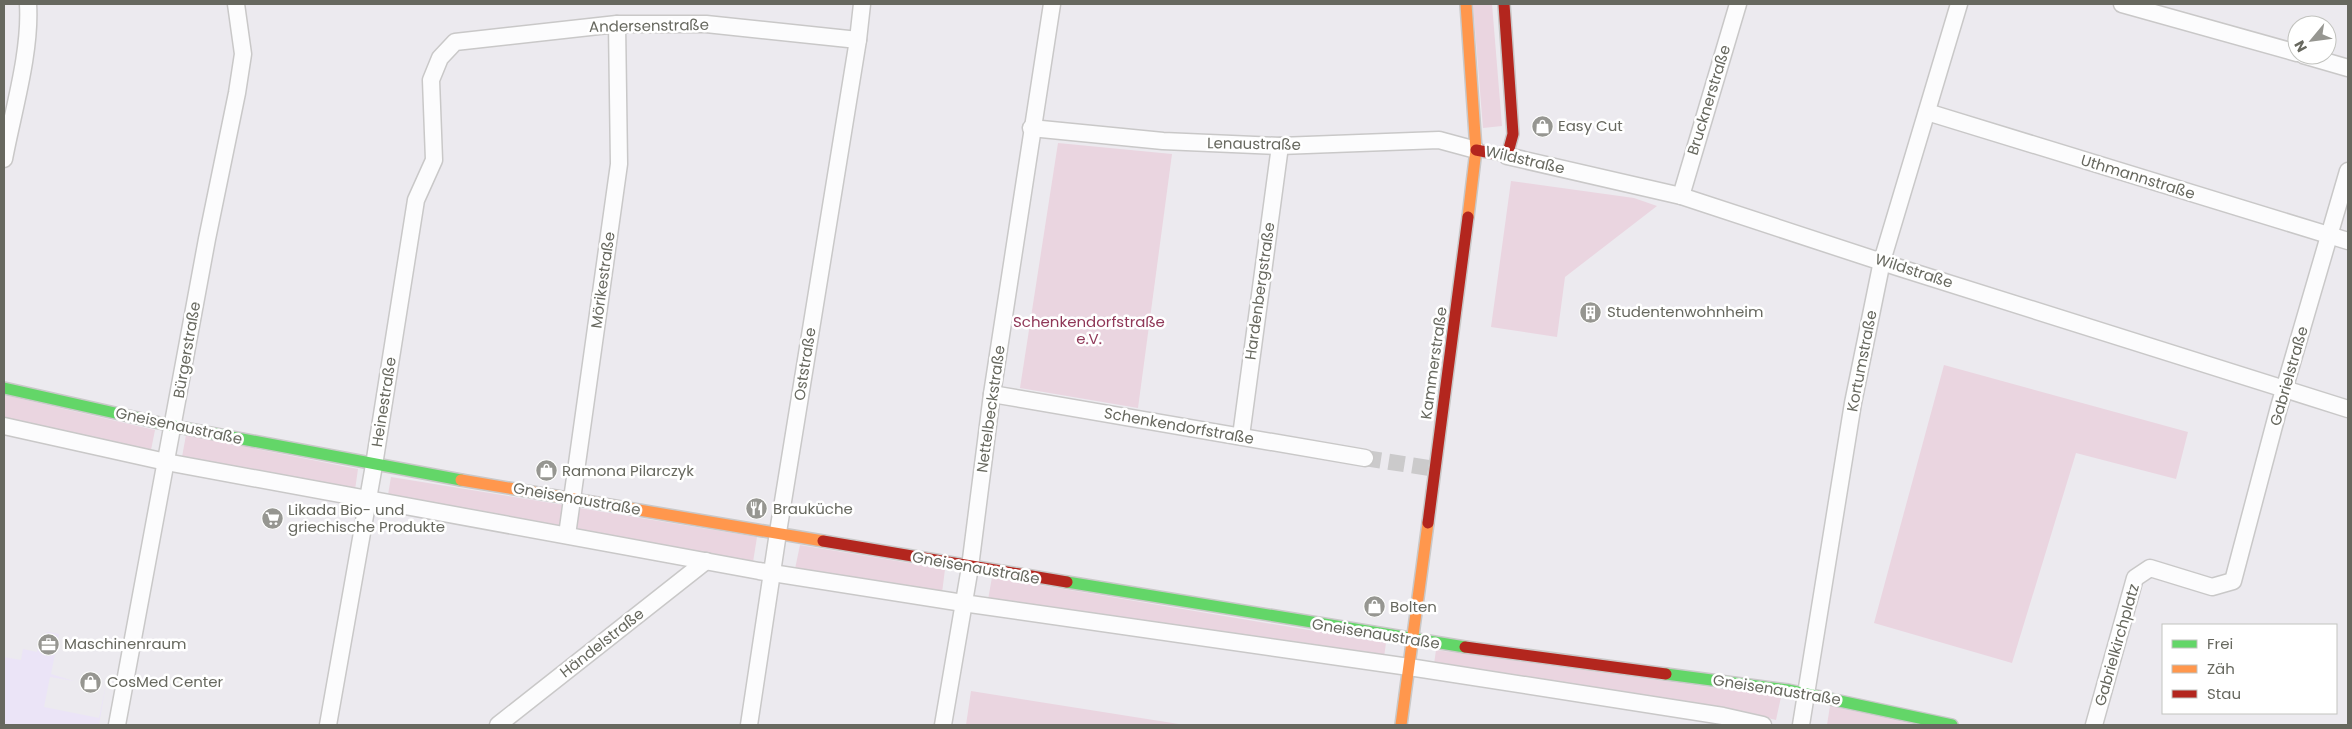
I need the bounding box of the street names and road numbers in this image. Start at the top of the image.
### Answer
street label: Andersenstraße [589,14,709,37]
street label: Brucknerstraße [1682,42,1735,158]
street label: Lenaustraße [1207,132,1301,155]
street label: Wildstraße [1483,140,1567,179]
street label: Uthmannstraße [2078,149,2198,204]
street label: Hardenbergstraße [1239,221,1280,361]
street label: Mörikestraße [585,230,620,330]
street label: Wildstraße [1873,248,1956,293]
street label: Bürgerstraße [168,300,205,400]
street label: Kammerstraße [1415,305,1452,421]
street label: Kortumstraße [1841,308,1882,414]
street label: Gabrielstraße [2264,324,2313,428]
street label: Oststraße [788,326,821,402]
street label: Nettelbeckstraße [971,344,1010,474]
street label: Heinestraße [366,355,401,448]
street label: Gneisenaustraße [114,402,245,449]
street label: Schenkendorfstraße [1102,402,1256,449]
street label: Gneisenaustraße [512,477,643,520]
street label: Gneisenaustraße [911,546,1042,589]
street label: Gabrielkirchplatz [2089,581,2144,708]
street label: Händelstraße [555,603,648,682]
street label: Gneisenaustraße [1311,613,1442,654]
street label: Gneisenaustraße [1712,669,1843,710]

